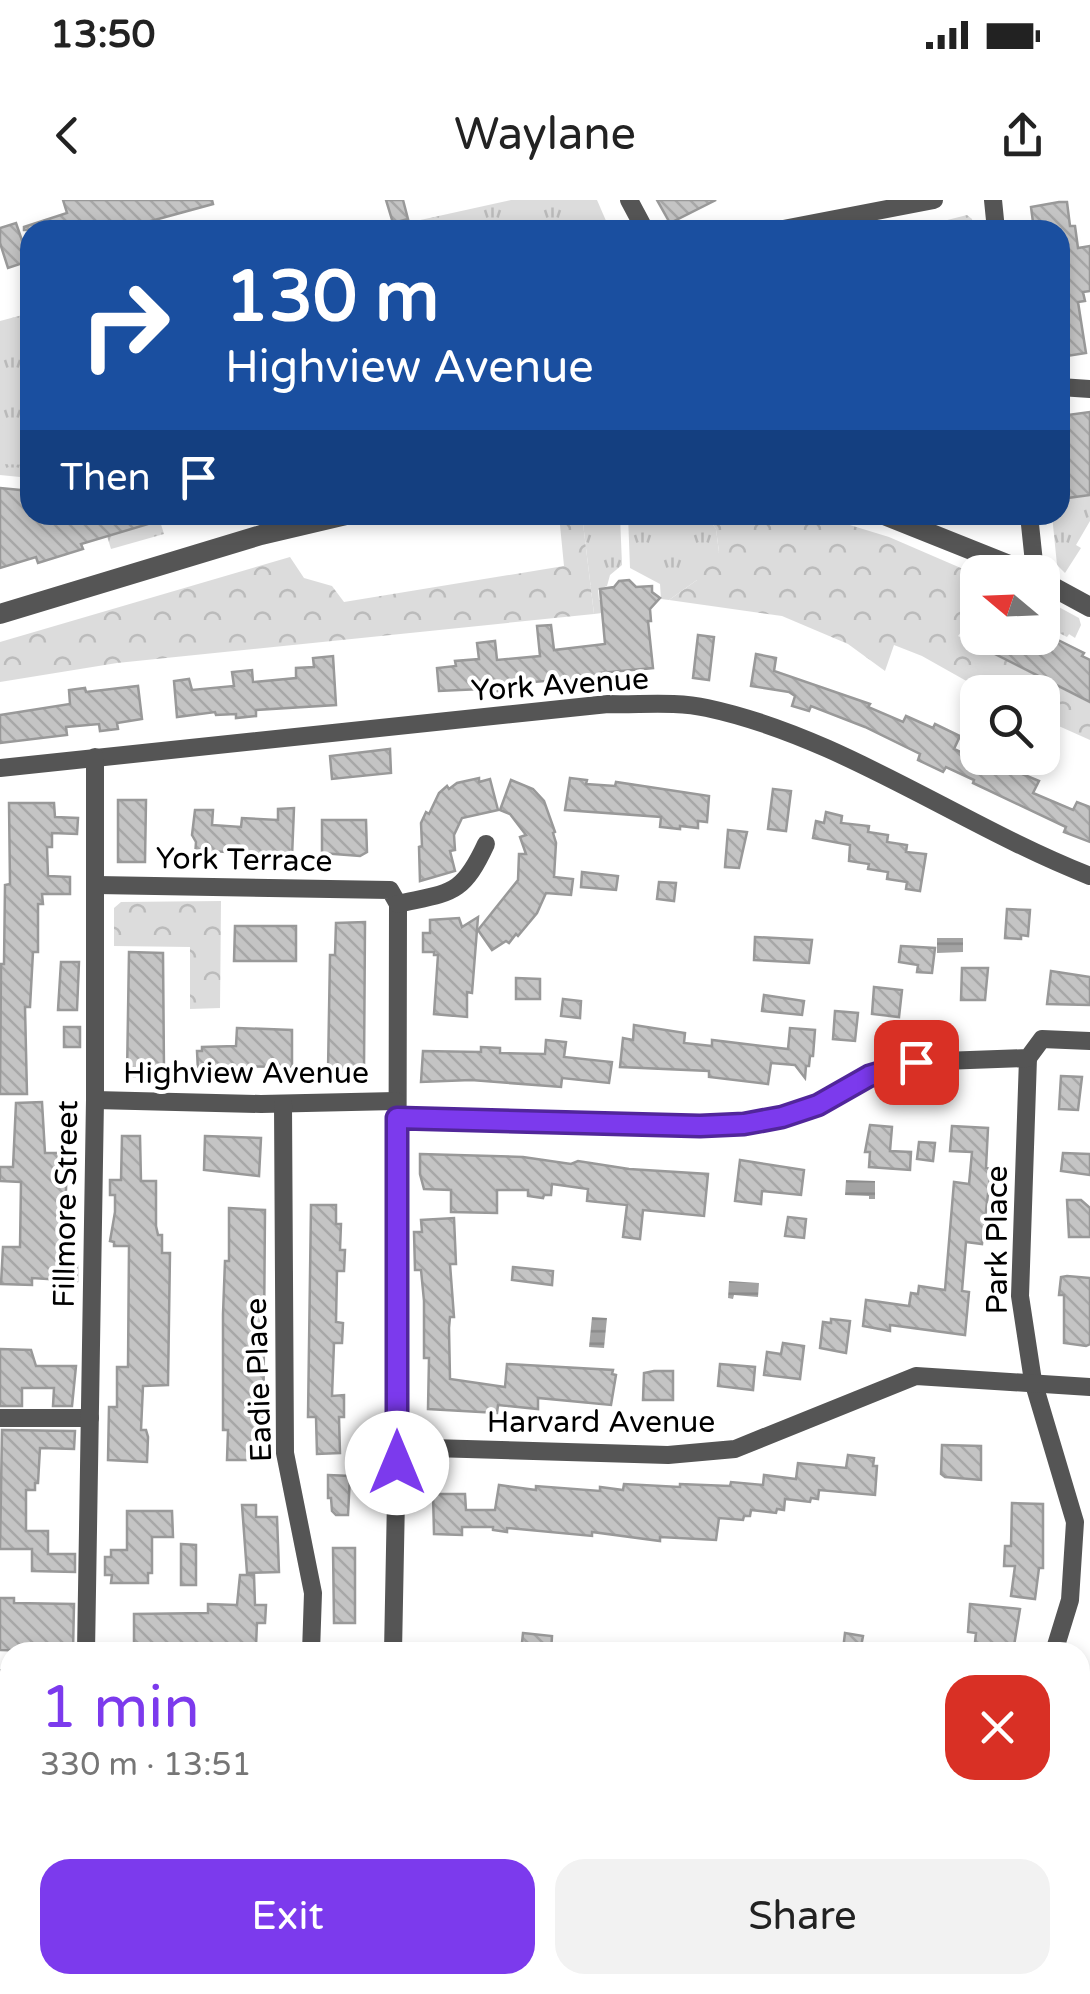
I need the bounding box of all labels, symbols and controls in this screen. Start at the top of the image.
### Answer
text: 13:50 [50,12,155,58]
icon: back [40,108,95,163]
text: Waylane [454,108,636,162]
icon: share [995,108,1050,163]
text: 130 m [225,256,439,340]
icon: right [60,260,190,390]
text: Highview Avenue [225,341,594,395]
icon: arrive [171,450,226,505]
text: Then [60,455,151,501]
north arrow [960,555,1060,655]
map controls [960,555,1060,775]
street label: York Avenue [470,660,650,710]
button: search [960,675,1060,775]
street label: York Terrace [155,840,333,880]
pin [874,1020,959,1105]
icon: arrive [889,1035,944,1090]
street label: Highview Avenue [123,1055,369,1092]
street label: Fillmore Street [46,1100,86,1308]
street label: Park Place [979,1165,1016,1315]
street label: Eadie Place [238,1297,280,1463]
street label: Harvard Avenue [487,1404,715,1441]
position arrow [345,1411,449,1515]
text: 1 min [40,1672,200,1744]
button: close [945,1675,1050,1780]
text: 330 m · 13:51 [40,1746,252,1784]
button: Exit [40,1859,535,1974]
button: Share [555,1859,1050,1974]

